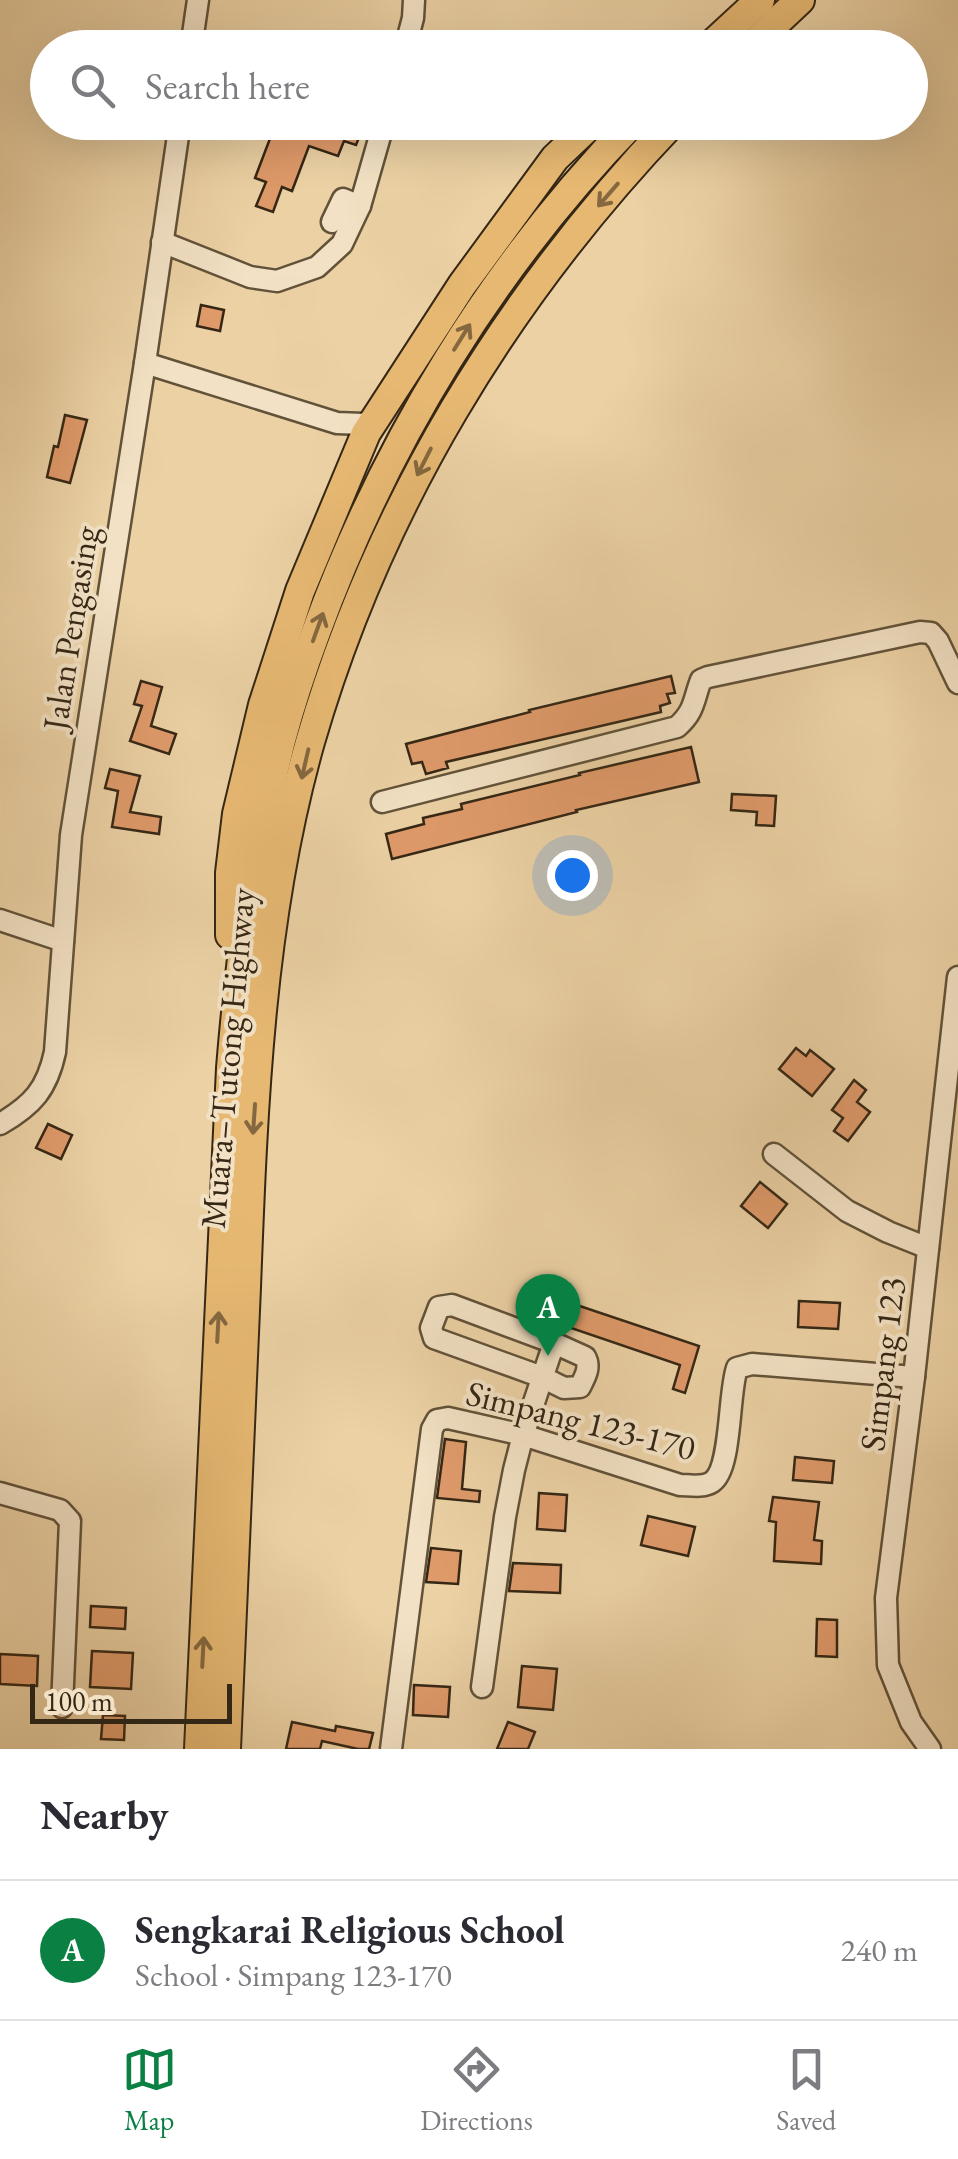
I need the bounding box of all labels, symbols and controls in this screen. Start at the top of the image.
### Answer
search box [30,30,928,140]
icon: search [65,58,120,113]
text: Search here [145,61,310,110]
one-way arrow [597,181,619,207]
one-way arrow [452,323,473,352]
one-way arrow [414,447,433,477]
street label: Jalan Pengasing [31,522,108,736]
one-way arrow [310,613,328,644]
one-way arrow [295,747,313,779]
your location [547,850,598,901]
street label: Muara–Tutong Highway [190,885,264,1230]
one-way arrow [244,1103,263,1135]
pin: A [516,1274,580,1356]
street label: Simpang 123 [849,1275,915,1453]
one-way arrow [209,1311,228,1343]
street label: Simpang 123-170 [462,1370,700,1470]
one-way arrow [194,1636,213,1668]
scale bar [30,1679,232,1724]
text: 100 m [45,1683,113,1719]
text: Nearby [40,1787,169,1842]
text: Sengkarai Religious School [135,1905,565,1954]
text: A [61,1929,84,1971]
text: 240 m [841,1929,918,1971]
text: School · Simpang 123-170 [135,1954,452,1996]
tab: Map [122,2042,177,2138]
tab: Directions [420,2042,533,2138]
tab: Saved [776,2042,836,2138]

